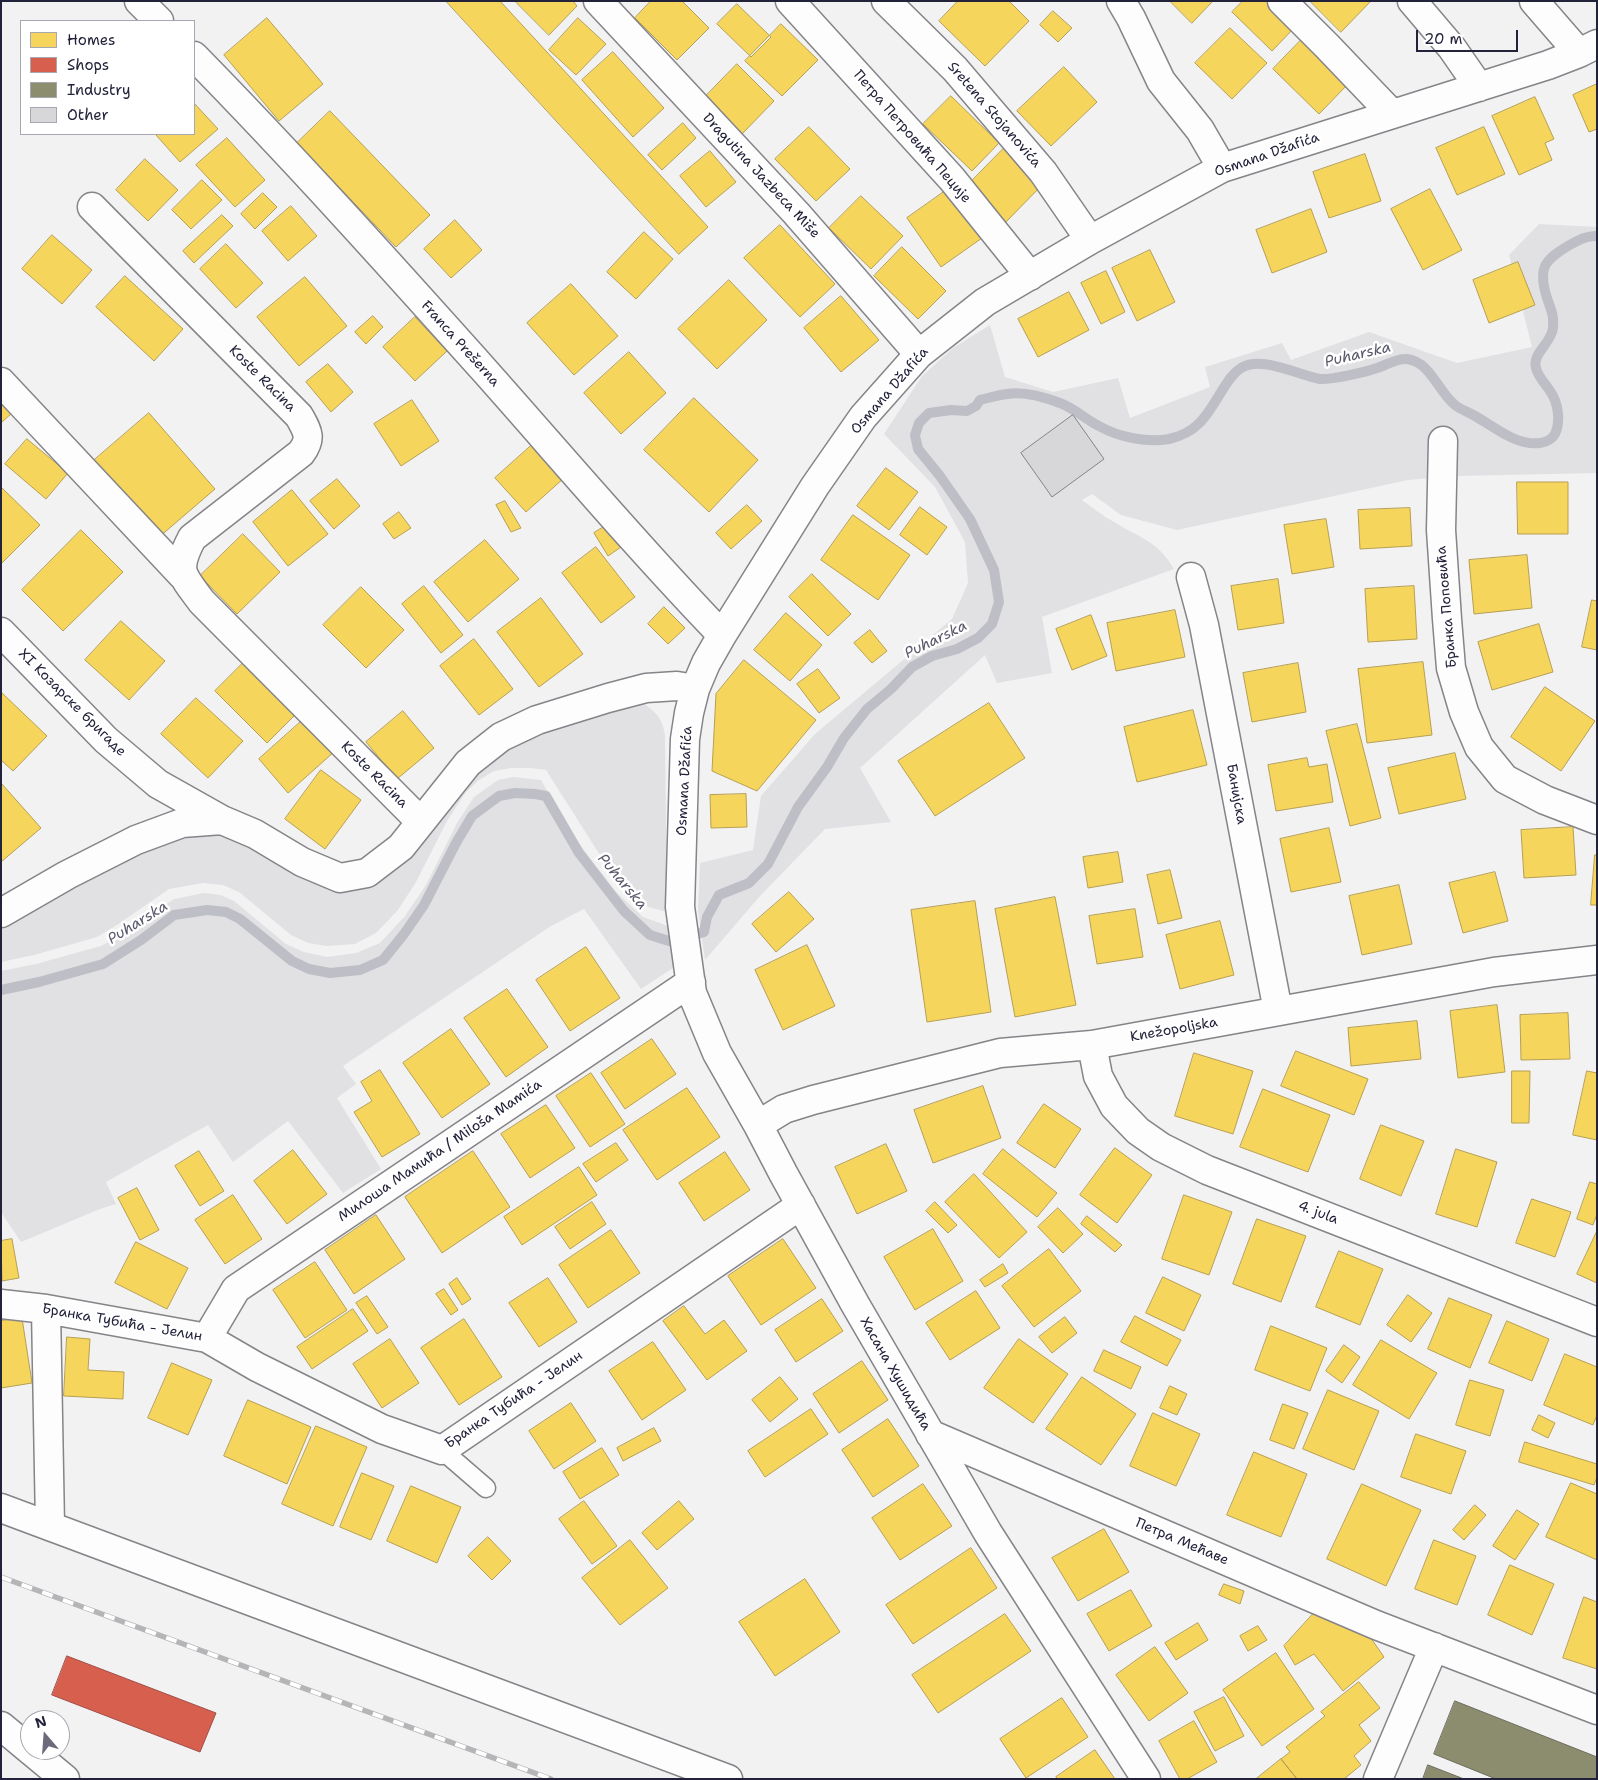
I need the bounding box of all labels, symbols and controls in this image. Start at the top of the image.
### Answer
legend [20,20,195,135]
scale bar [1418,20,1520,52]
text: 20 m [1424,29,1463,49]
text: Homes [67,30,115,50]
text: Shops [67,55,109,75]
street label: Sretena Stojanovića [944,59,1044,171]
street label: Петра Петровића Пеције [850,67,974,207]
text: Industry [67,80,131,100]
text: Other [67,105,109,125]
street label: Dragutina Jazbeca Miše [699,110,823,242]
street label: Osmana Džafića [1212,129,1322,181]
street label: Franca Prešerna [417,298,503,390]
water label: Puharska [1323,339,1393,371]
street label: Koste Racina [225,342,299,416]
street label: Osmana Džafića [848,344,932,438]
street label: Бранка Поповића [1433,545,1461,669]
water label: Puharska [902,617,970,663]
street label: XI Козарске бригаде [15,646,129,760]
street label: Osmana Džafića [674,726,696,836]
street label: Koste Racina [337,738,411,812]
street label: Банијска [1222,762,1250,826]
water label: Puharska [593,850,651,914]
water label: Puharska [105,898,171,948]
street label: Knežopoljska [1129,1014,1219,1046]
street label: Милоша Мамића / Miloša Mamića [335,1076,545,1226]
street label: 4. jula [1295,1198,1341,1228]
street label: Бранка Тубића - Јелин [41,1301,203,1345]
street label: Хасана Хушидића [856,1314,934,1434]
street label: Бранка Тубића - Јелин [442,1348,586,1452]
street label: Петра Мећаве [1133,1515,1231,1569]
north arrow [20,1710,70,1760]
text: N [33,1711,49,1732]

